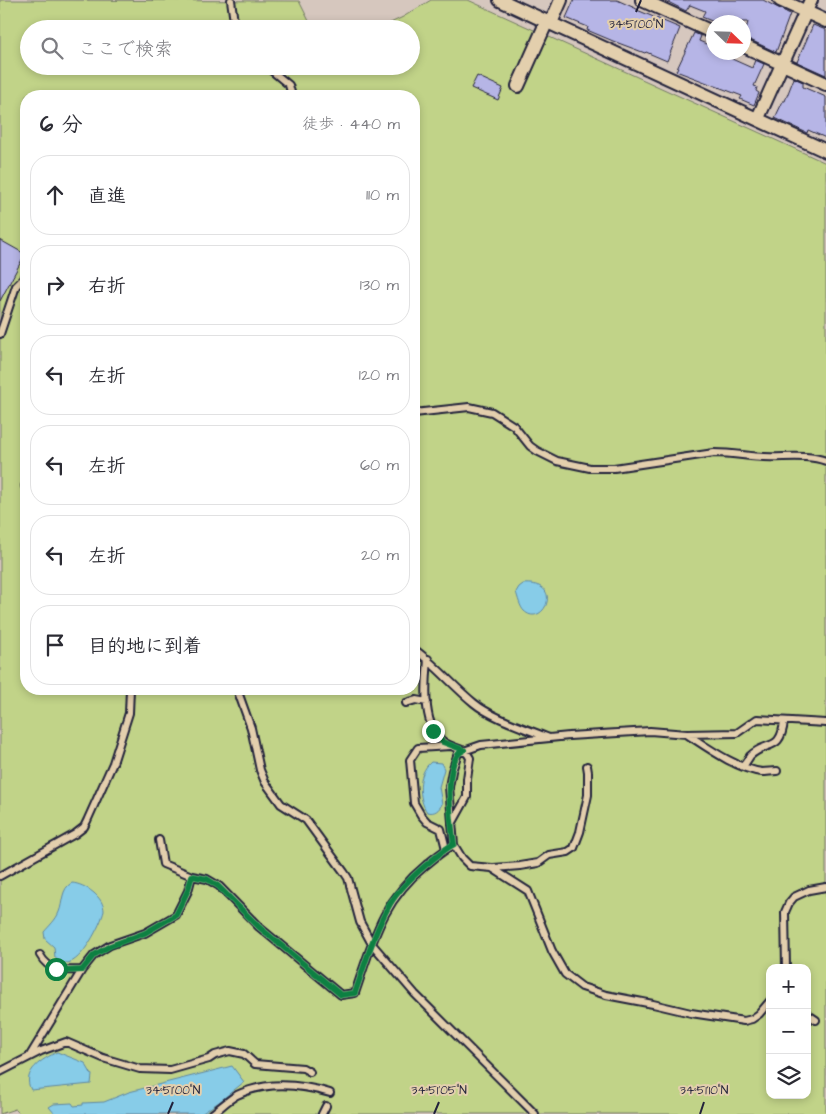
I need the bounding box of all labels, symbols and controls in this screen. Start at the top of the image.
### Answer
north arrow [706,15,751,60]
text: 34°51'00"N [609,16,664,33]
search box [20,20,420,75]
icon: search [38,34,66,62]
text: ここで検索 [78,36,173,63]
text: 6 分 [40,110,83,139]
text: 徒歩 · 440 m [302,113,400,135]
icon: ahead [41,181,69,209]
text: 直進 [88,183,126,210]
text: 110 m [366,184,399,206]
icon: right [41,271,69,299]
text: 右折 [88,273,126,300]
text: 130 m [360,274,399,296]
icon: left [41,361,69,389]
text: 左折 [88,363,126,390]
text: 120 m [359,364,399,386]
icon: left [41,451,69,479]
text: 左折 [88,453,126,480]
text: 60 m [360,454,399,476]
icon: left [41,541,69,569]
text: 左折 [88,543,126,570]
text: 20 m [361,544,399,566]
icon: arrive [41,631,69,659]
text: 目的地に到着 [88,633,202,660]
route end [422,720,445,743]
route start [45,958,68,981]
map controls [766,964,811,1099]
button: + [766,964,811,1009]
button: − [766,1009,811,1054]
button: layers [766,1054,811,1099]
text: 34°51'00"N [146,1082,201,1099]
text: 34°51'05"N [411,1082,467,1099]
text: 34°51'10"N [680,1082,729,1099]

